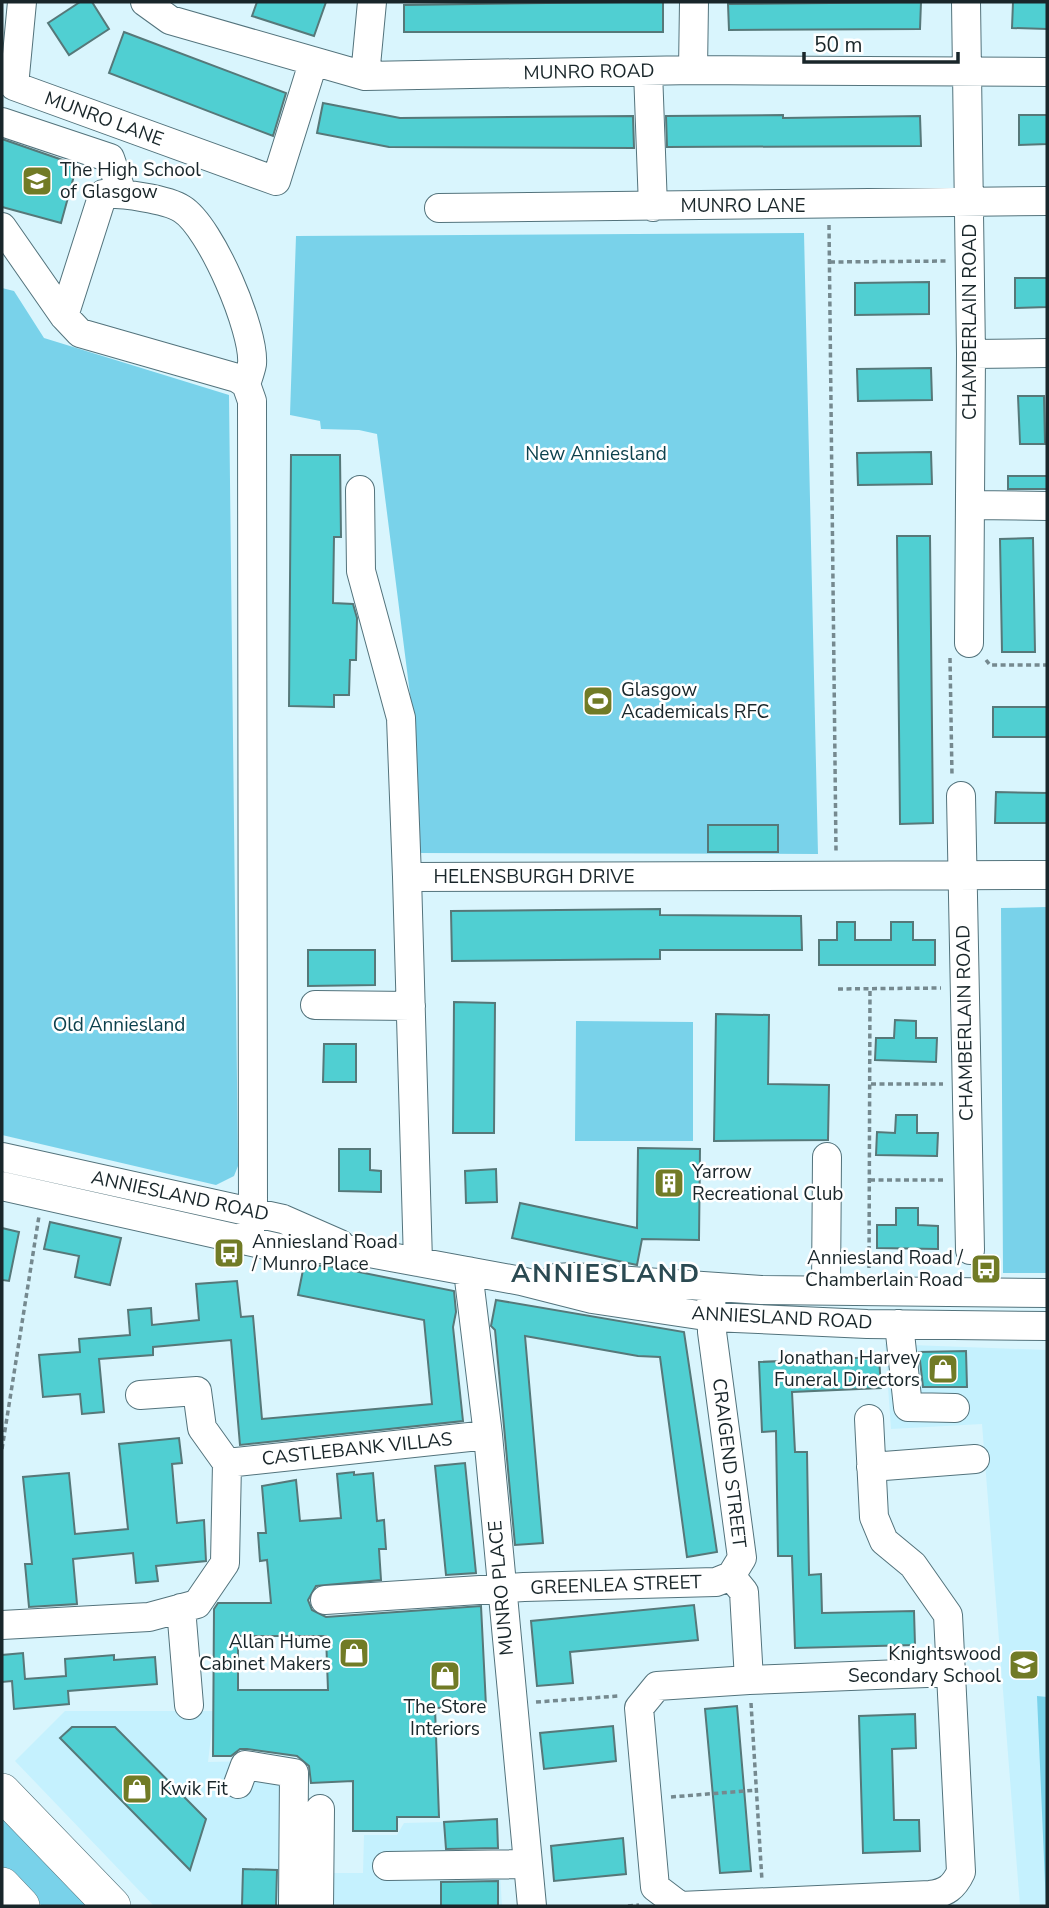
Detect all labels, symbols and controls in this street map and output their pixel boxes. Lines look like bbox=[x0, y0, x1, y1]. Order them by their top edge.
scale bar bbox=[804, 21, 958, 65]
text: 50 m bbox=[814, 31, 863, 59]
street label: MUNRO ROAD bbox=[523, 58, 655, 86]
street label: MUNRO LANE bbox=[41, 85, 167, 153]
place label: The High School of Glasgow bbox=[60, 157, 201, 205]
school or university icon: The High School of Glasgow bbox=[20, 164, 54, 198]
street label: MUNRO LANE bbox=[680, 193, 806, 219]
street label: CHAMBERLAIN ROAD bbox=[957, 224, 983, 420]
park label: New Anniesland bbox=[525, 441, 667, 467]
place label: Glasgow Academicals RFC bbox=[621, 677, 769, 725]
sports icon: Glasgow Academicals RFC bbox=[581, 684, 615, 718]
street label: HELENSBURGH DRIVE bbox=[434, 864, 634, 890]
street label: CHAMBERLAIN ROAD bbox=[950, 925, 980, 1121]
park label: Old Anniesland bbox=[53, 1012, 185, 1038]
place label: Yarrow Recreational Club bbox=[691, 1159, 843, 1207]
street label: ANNIESLAND ROAD bbox=[89, 1164, 271, 1228]
building icon: Yarrow Recreational Club bbox=[652, 1166, 686, 1200]
place label: Anniesland Road / Munro Place bbox=[251, 1229, 398, 1277]
bus stop icon: Anniesland Road / Munro Place bbox=[212, 1236, 246, 1270]
place label: Anniesland Road / Chamberlain Road bbox=[805, 1245, 964, 1293]
bus stop icon: Anniesland Road / Chamberlain Road bbox=[969, 1252, 1003, 1286]
district label: ANNIESLAND bbox=[511, 1256, 701, 1291]
street label: ANNIESLAND ROAD bbox=[691, 1300, 873, 1336]
place label: Jonathan Harvey Funeral Directors bbox=[774, 1345, 920, 1393]
shop icon: Jonathan Harvey Funeral Directors bbox=[926, 1352, 960, 1386]
street label: CRAIGEND STREET bbox=[706, 1377, 752, 1550]
street label: CASTLEBANK VILLAS bbox=[260, 1426, 454, 1472]
street label: MUNRO PLACE bbox=[482, 1519, 520, 1657]
street label: GREENLEA STREET bbox=[530, 1569, 703, 1601]
place label: Allan Hume Cabinet Makers bbox=[199, 1629, 331, 1677]
shop icon: Allan Hume Cabinet Makers bbox=[337, 1636, 371, 1670]
place label: Knightswood Secondary School bbox=[848, 1641, 1001, 1689]
school or university icon: Knightswood Secondary School bbox=[1007, 1648, 1041, 1682]
shop icon: The Store Interiors bbox=[428, 1659, 462, 1693]
place label: The Store Interiors bbox=[404, 1694, 486, 1742]
shop icon: Kwik Fit bbox=[120, 1772, 154, 1806]
place label: Kwik Fit bbox=[160, 1776, 228, 1802]

